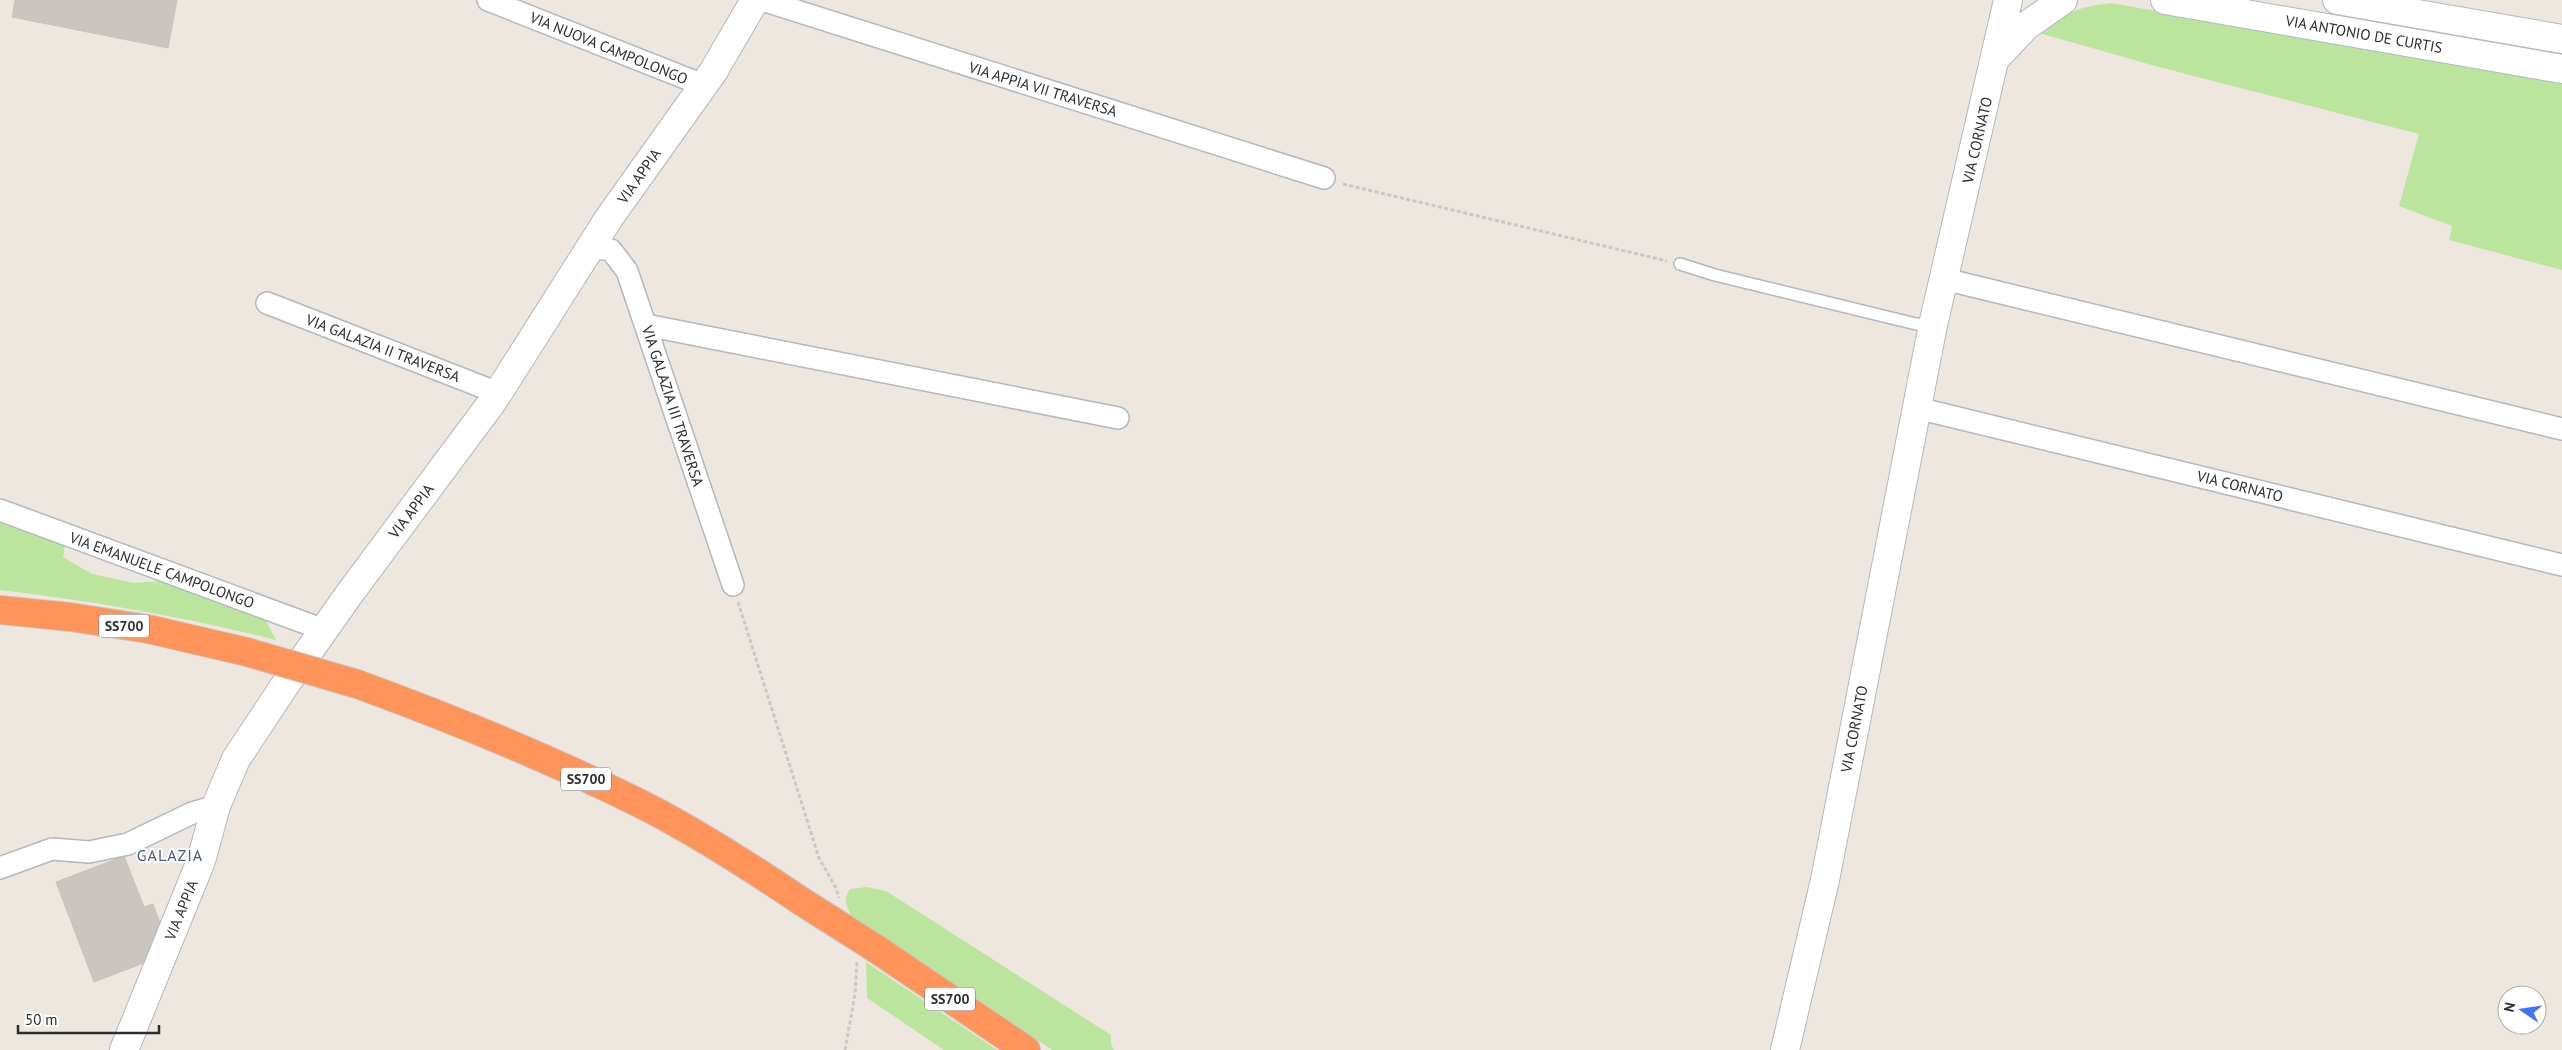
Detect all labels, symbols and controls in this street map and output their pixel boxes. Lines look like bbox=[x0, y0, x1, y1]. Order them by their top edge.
street label: VIA NUOVA CAMPOLONGO bbox=[526, 7, 691, 88]
street label: VIA ANTONIO DE CURTIS bbox=[2283, 11, 2444, 57]
street label: VIA APPIA VII TRAVERSA bbox=[966, 57, 1120, 121]
street label: VIA CORNATO bbox=[1958, 95, 1996, 186]
street label: VIA APPIA bbox=[613, 144, 665, 208]
street label: VIA GALAZIA II TRAVERSA bbox=[302, 309, 463, 386]
street label: VIA GALAZIA III TRAVERSA bbox=[638, 322, 708, 489]
street label: VIA CORNATO bbox=[2194, 466, 2285, 506]
street label: VIA APPIA bbox=[384, 480, 438, 543]
street label: VIA EMANUELE CAMPOLONGO bbox=[66, 527, 257, 612]
road number: SS700 bbox=[99, 614, 149, 638]
street label: VIA CORNATO bbox=[1836, 684, 1872, 775]
road number: SS700 bbox=[561, 768, 611, 791]
district label: GALAZIA bbox=[137, 845, 203, 865]
street label: VIA APPIA bbox=[160, 877, 202, 944]
north arrow bbox=[2497, 985, 2547, 1035]
road number: SS700 bbox=[925, 988, 975, 1011]
text: N bbox=[2500, 1001, 2519, 1014]
scale bar bbox=[18, 1002, 159, 1034]
text: 50 m bbox=[25, 1010, 58, 1029]

